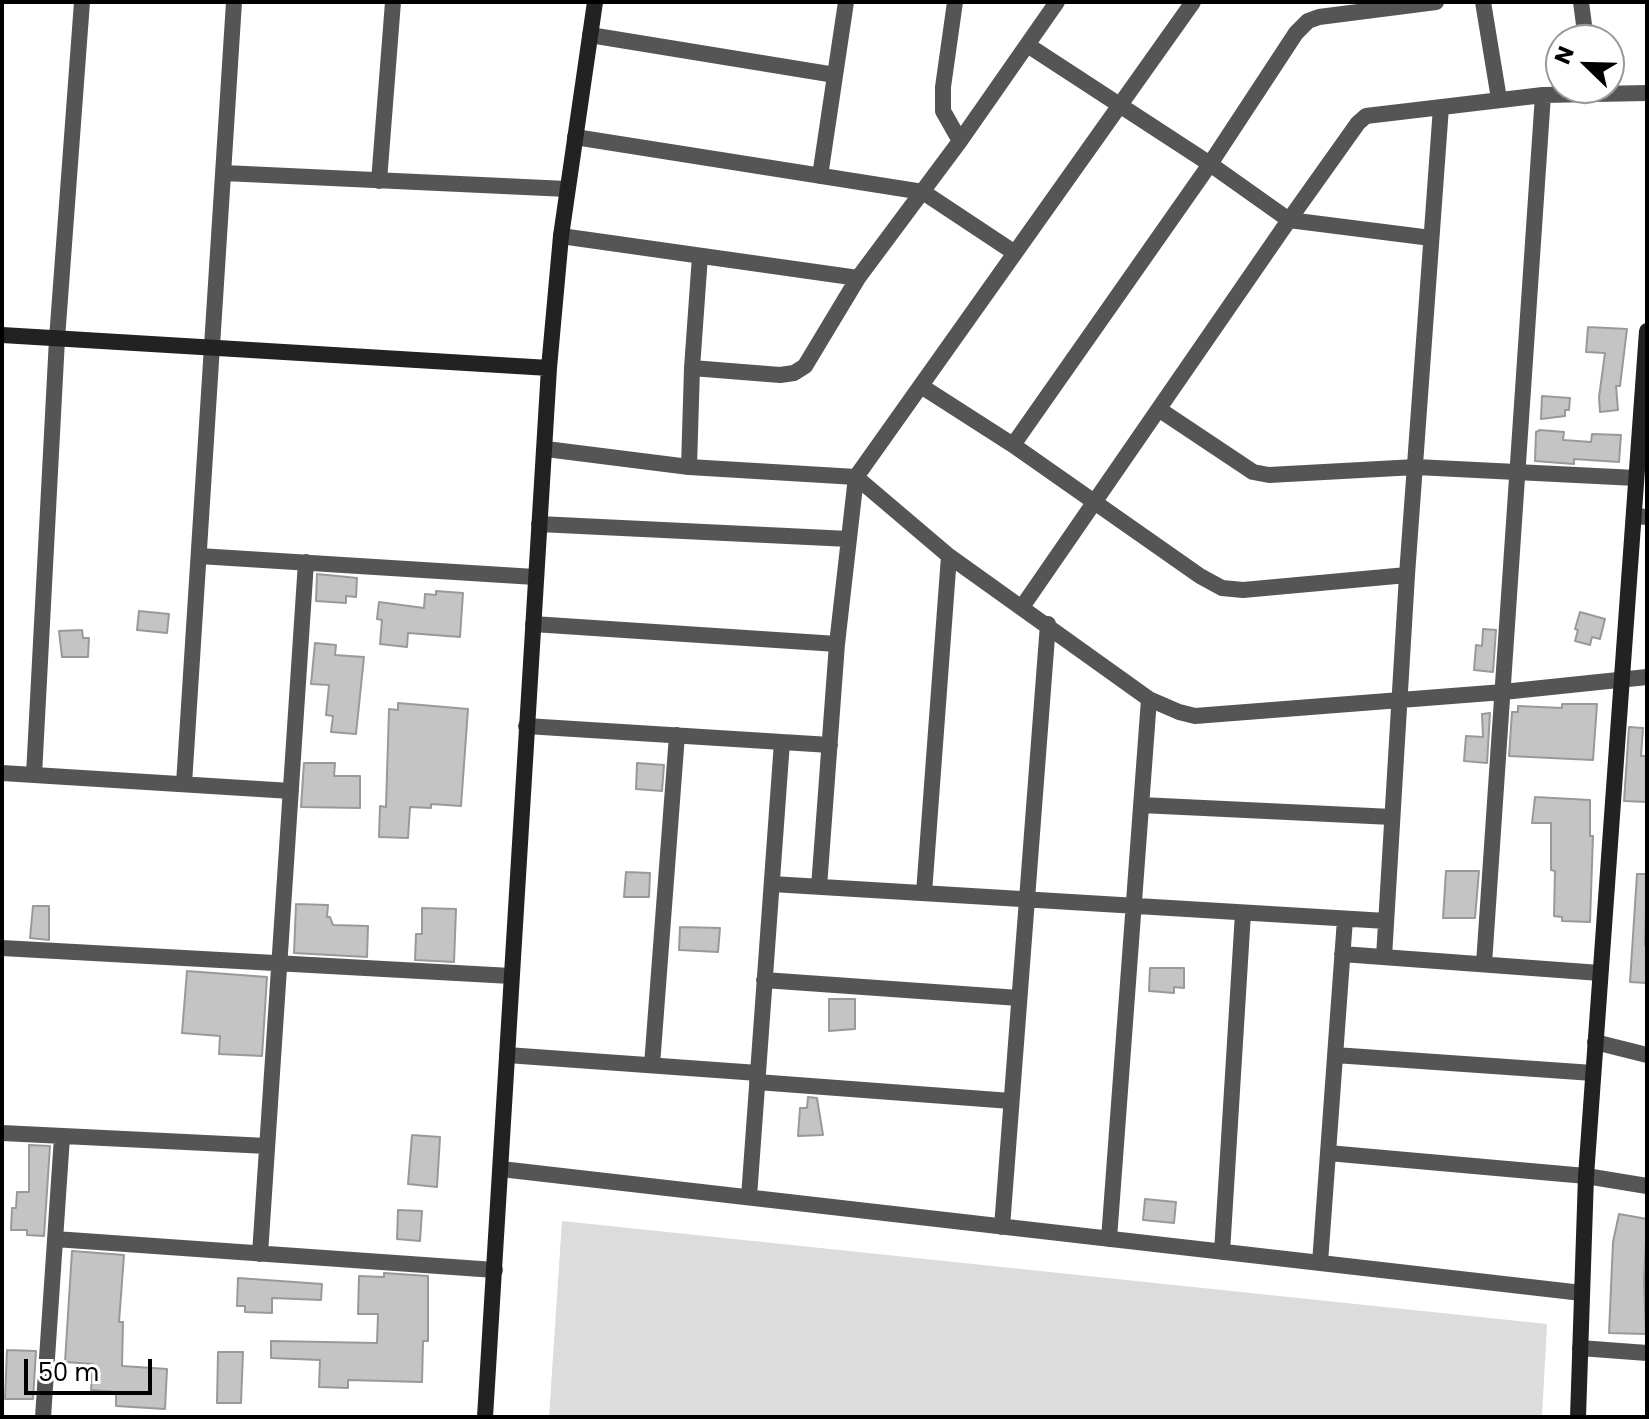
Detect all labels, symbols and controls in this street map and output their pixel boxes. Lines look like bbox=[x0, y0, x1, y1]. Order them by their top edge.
north arrow bbox=[1545, 24, 1625, 104]
text: N bbox=[1547, 42, 1582, 69]
scale bar bbox=[28, 1343, 156, 1393]
text: 50 m bbox=[38, 1356, 99, 1389]

